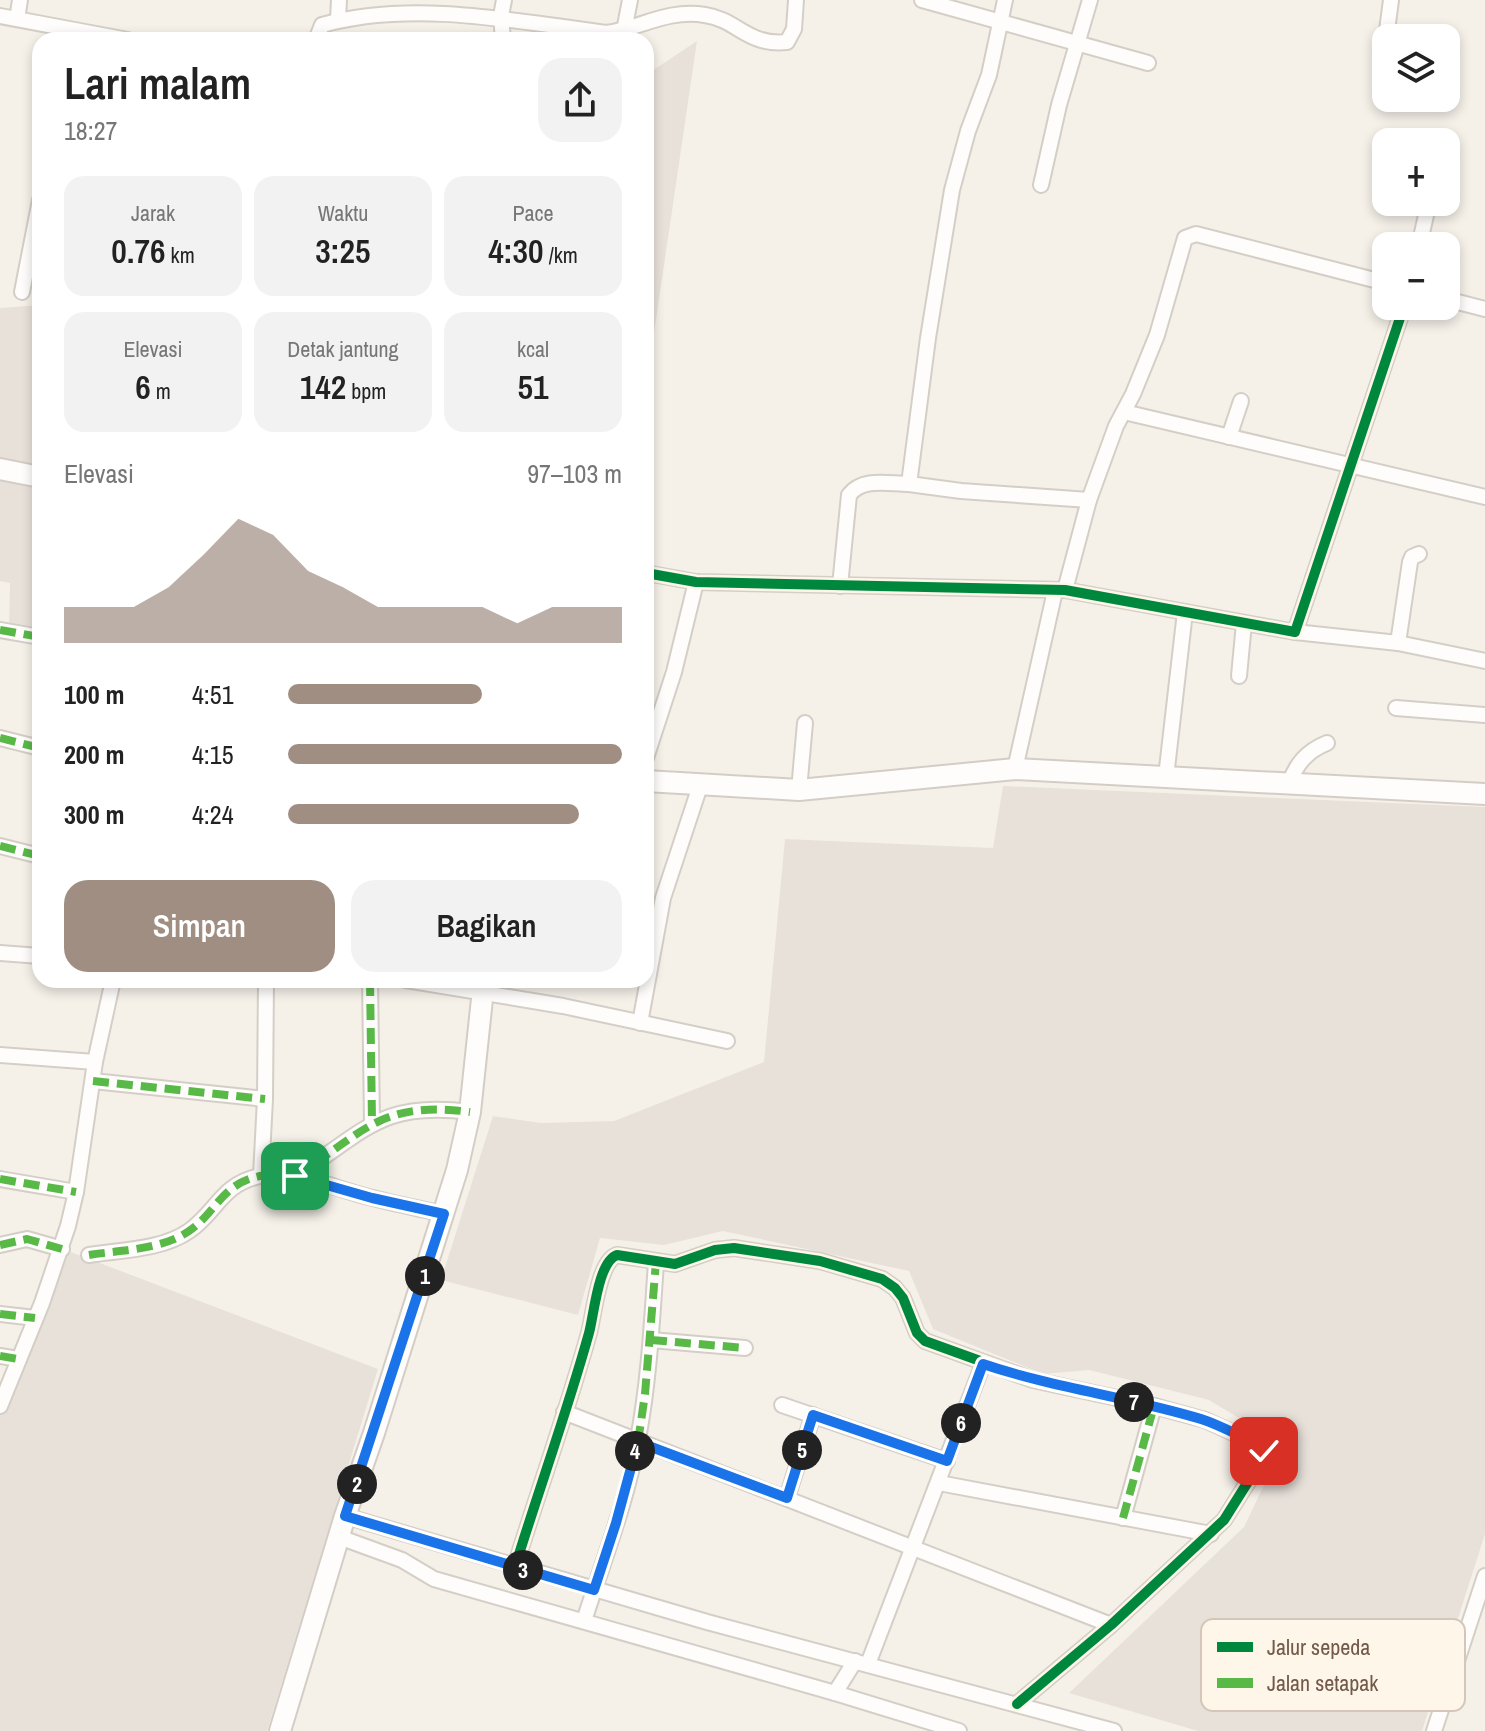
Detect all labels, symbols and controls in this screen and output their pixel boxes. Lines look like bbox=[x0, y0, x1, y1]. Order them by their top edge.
map controls bbox=[1372, 24, 1460, 320]
button: layers bbox=[1372, 24, 1460, 112]
text: Lari malam bbox=[64, 53, 251, 113]
button: share bbox=[538, 58, 622, 142]
text: 18:27 bbox=[64, 113, 117, 148]
button: + bbox=[1372, 128, 1460, 216]
text: Jarak bbox=[131, 198, 175, 228]
text: Waktu bbox=[318, 198, 368, 228]
text: Pace bbox=[512, 198, 554, 228]
text: 0.76 bbox=[111, 228, 166, 274]
text: 3:25 bbox=[315, 228, 371, 274]
text: 4:30 bbox=[488, 228, 544, 274]
button: − bbox=[1372, 232, 1460, 320]
text: km bbox=[166, 240, 195, 270]
text: /km bbox=[544, 240, 578, 270]
text: Elevasi bbox=[123, 334, 183, 364]
text: Detak jantung bbox=[287, 334, 399, 364]
text: kcal bbox=[517, 334, 549, 364]
text: 6 bbox=[135, 364, 151, 410]
text: 142 bbox=[300, 364, 346, 410]
text: 51 bbox=[517, 364, 549, 410]
text: m bbox=[151, 376, 171, 406]
text: bpm bbox=[346, 376, 386, 406]
text: Elevasi bbox=[64, 456, 134, 491]
text: 97–103 m bbox=[527, 456, 622, 491]
text: 100 m bbox=[64, 677, 124, 712]
text: 4:51 bbox=[192, 677, 234, 712]
text: 200 m bbox=[64, 737, 124, 772]
text: 4:15 bbox=[192, 737, 234, 772]
text: 300 m bbox=[64, 797, 124, 832]
text: 4:24 bbox=[192, 797, 234, 832]
button: Simpan bbox=[64, 880, 335, 972]
button: Bagikan bbox=[351, 880, 622, 972]
pin bbox=[261, 1142, 329, 1210]
icon: arrive bbox=[273, 1154, 317, 1198]
pin: 1 bbox=[405, 1256, 445, 1296]
text: 1 bbox=[420, 1261, 430, 1291]
pin: 7 bbox=[1114, 1382, 1154, 1422]
text: 7 bbox=[1129, 1387, 1139, 1417]
pin: 6 bbox=[941, 1403, 981, 1443]
text: 6 bbox=[956, 1408, 966, 1438]
pin bbox=[1230, 1417, 1298, 1485]
icon: check bbox=[1242, 1429, 1286, 1473]
pin: 5 bbox=[782, 1430, 822, 1470]
pin: 4 bbox=[615, 1431, 655, 1471]
text: 5 bbox=[797, 1435, 807, 1465]
text: 4 bbox=[630, 1436, 640, 1466]
pin: 2 bbox=[337, 1464, 377, 1504]
text: 2 bbox=[352, 1469, 362, 1499]
pin: 3 bbox=[503, 1550, 543, 1590]
text: 3 bbox=[518, 1555, 528, 1585]
legend bbox=[1201, 1619, 1465, 1711]
text: Jalur sepeda bbox=[1267, 1632, 1370, 1662]
text: Jalan setapak bbox=[1267, 1668, 1379, 1698]

